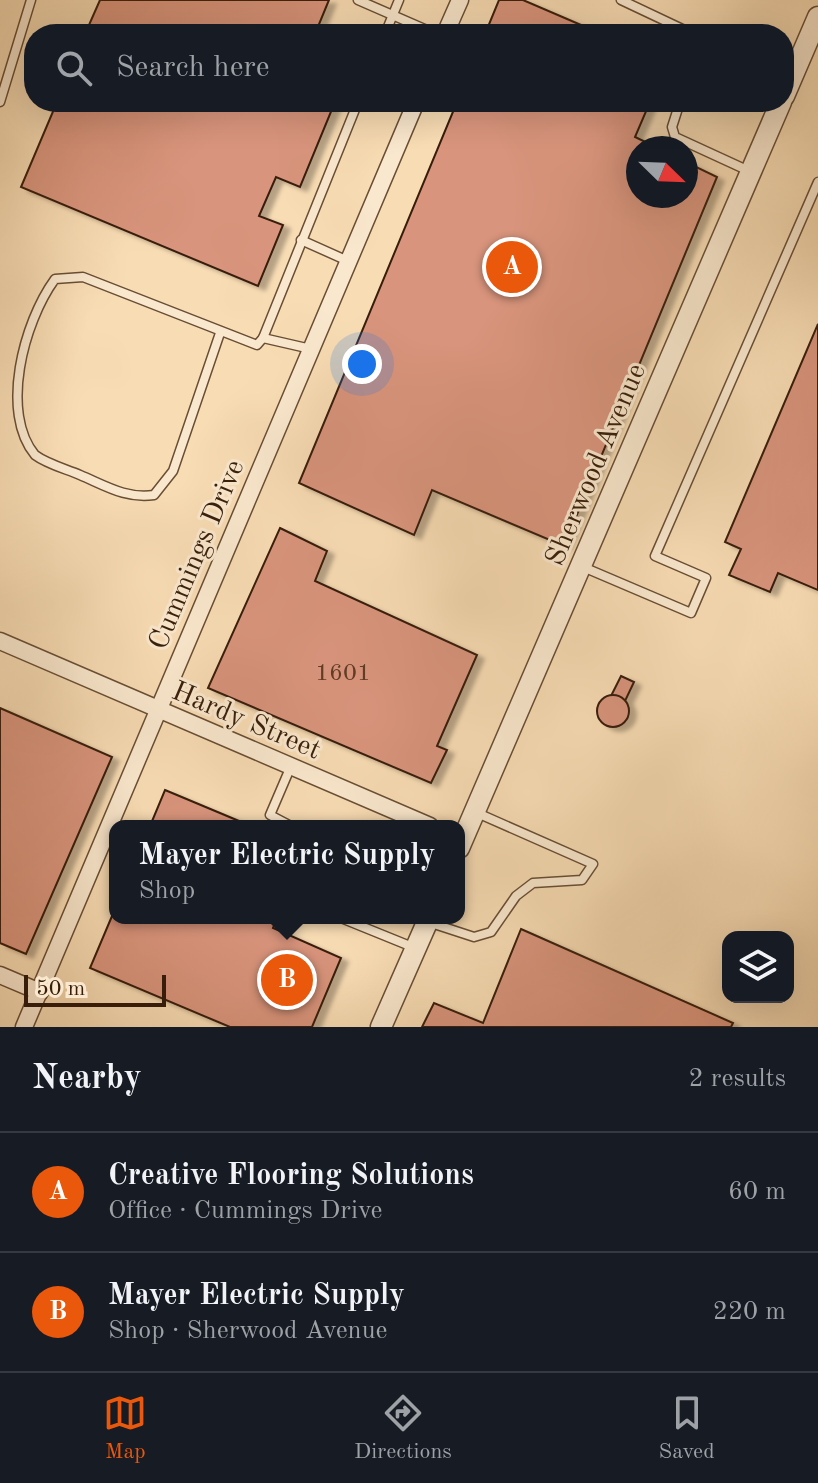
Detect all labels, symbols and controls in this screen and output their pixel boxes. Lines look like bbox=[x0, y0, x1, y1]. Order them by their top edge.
search box bbox=[24, 24, 794, 112]
icon: search bbox=[52, 46, 96, 90]
text: Search here bbox=[116, 53, 270, 83]
north arrow bbox=[626, 136, 698, 208]
pin: A bbox=[486, 237, 538, 297]
your location bbox=[342, 344, 382, 384]
street label: Sherwood Avenue bbox=[542, 360, 652, 570]
street label: Cummings Drive bbox=[145, 456, 250, 654]
house number: 1601 bbox=[315, 662, 371, 686]
street label: Hardy Street bbox=[167, 678, 324, 766]
popup bbox=[109, 820, 465, 924]
text: Mayer Electric Supply bbox=[138, 841, 436, 871]
text: Shop bbox=[138, 878, 195, 904]
map controls bbox=[722, 931, 794, 1003]
button: layers bbox=[722, 931, 794, 1003]
pin: B bbox=[261, 950, 313, 1010]
scale bar bbox=[24, 971, 166, 1007]
text: 50 m bbox=[36, 978, 85, 1000]
text: Nearby bbox=[32, 1062, 142, 1096]
text: 2 results bbox=[688, 1066, 786, 1092]
text: Creative Flooring Solutions bbox=[108, 1161, 474, 1191]
text: A bbox=[48, 1179, 68, 1205]
text: 60 m bbox=[728, 1179, 786, 1205]
text: Office · Cummings Drive bbox=[108, 1198, 382, 1224]
text: Mayer Electric Supply bbox=[108, 1281, 405, 1311]
text: B bbox=[49, 1299, 67, 1325]
text: 220 m bbox=[713, 1299, 786, 1325]
text: Shop · Sherwood Avenue bbox=[108, 1318, 388, 1344]
tab: Map bbox=[103, 1391, 147, 1466]
tab: Directions bbox=[354, 1391, 452, 1466]
tab: Saved bbox=[659, 1391, 715, 1466]

